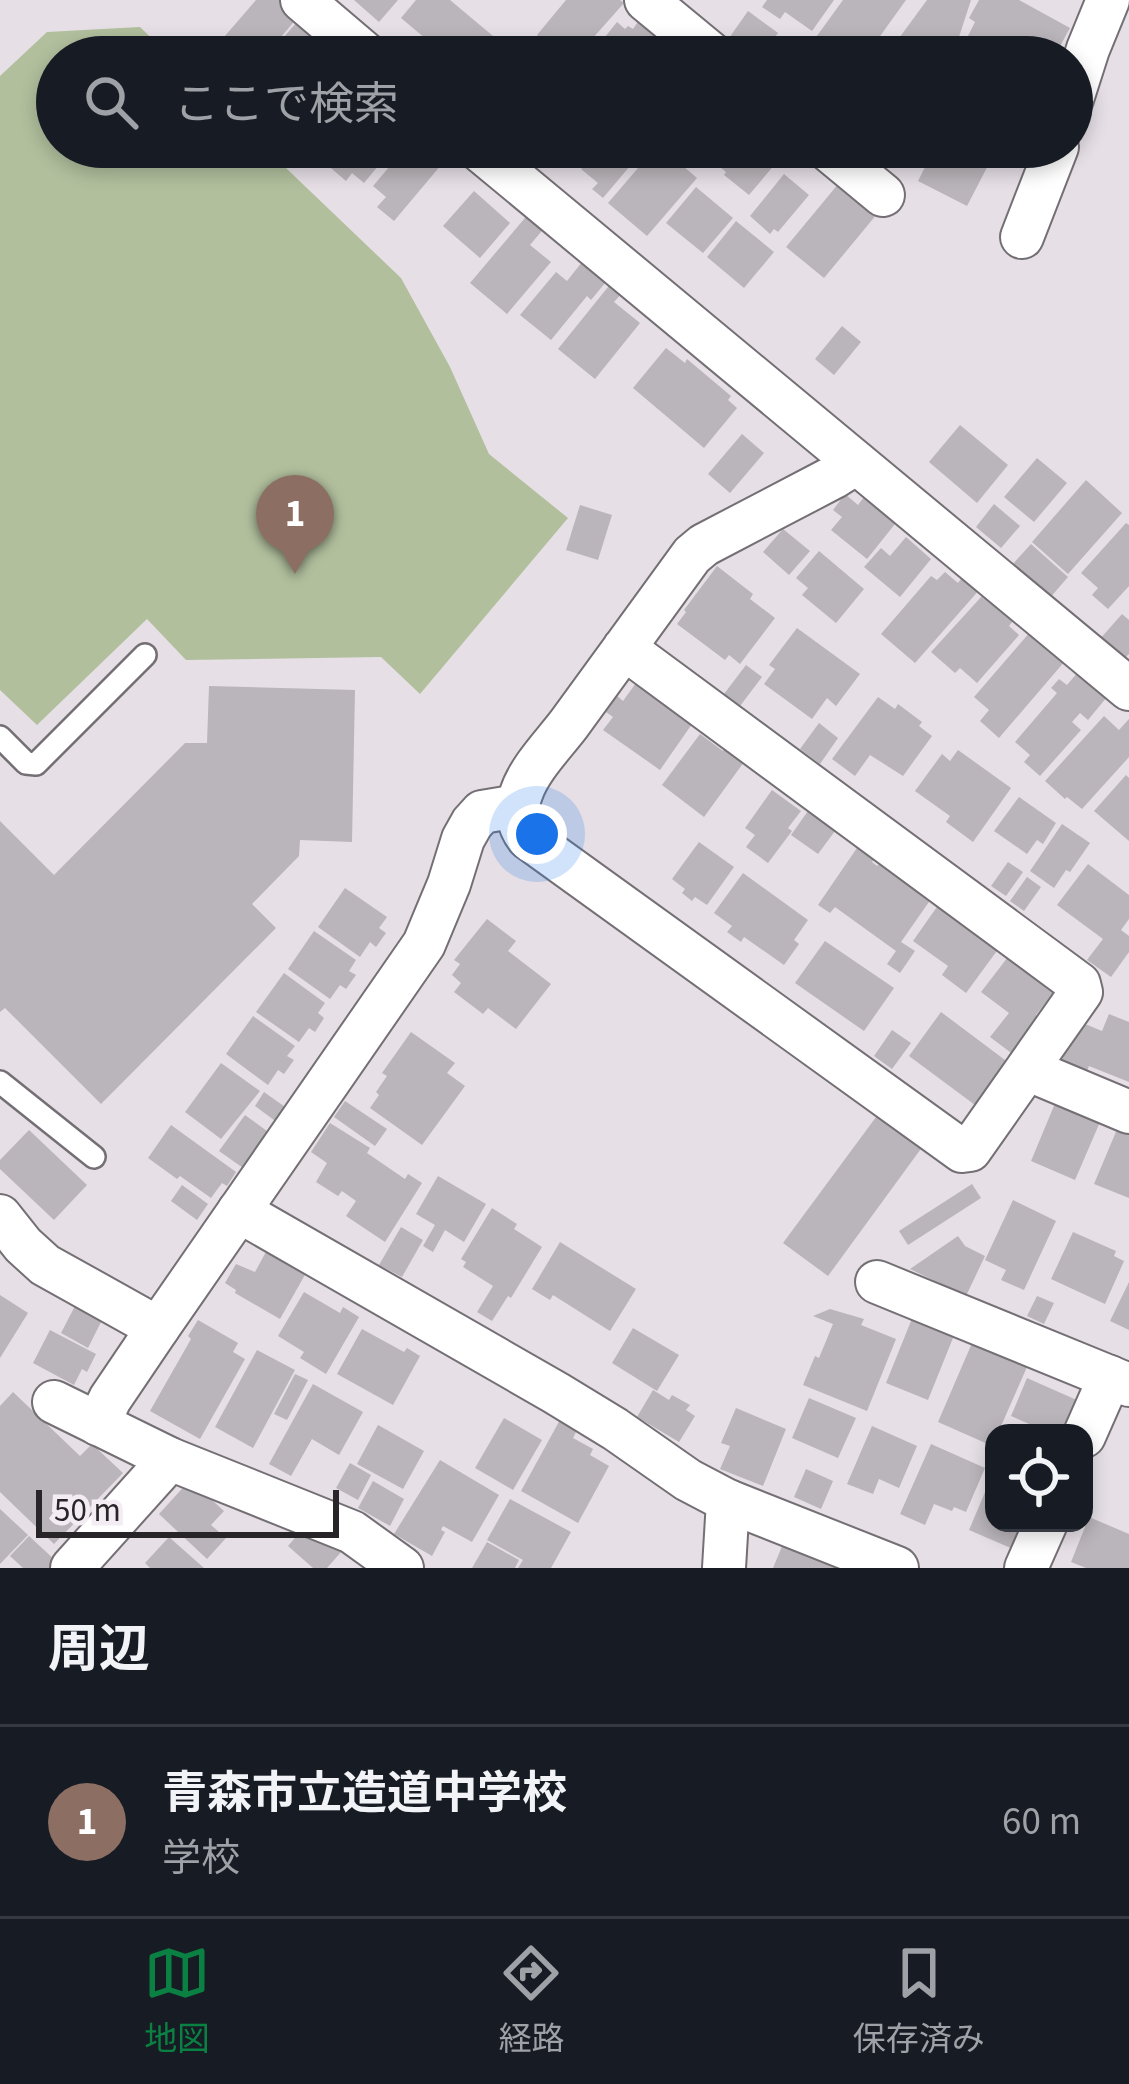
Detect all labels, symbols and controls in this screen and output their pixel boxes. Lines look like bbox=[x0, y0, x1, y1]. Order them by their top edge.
search box bbox=[36, 36, 1093, 168]
icon: search bbox=[78, 69, 144, 135]
text: ここで検索 bbox=[174, 73, 399, 137]
pin: 1 bbox=[256, 475, 334, 574]
your location bbox=[507, 804, 567, 864]
map controls bbox=[985, 1424, 1093, 1532]
button: locate bbox=[985, 1424, 1093, 1532]
scale bar bbox=[36, 1484, 339, 1537]
text: 50 m bbox=[54, 1487, 121, 1534]
text: 周辺 bbox=[48, 1614, 150, 1686]
text: 青森市立造道中学校 bbox=[162, 1762, 567, 1826]
text: 1 bbox=[77, 1794, 97, 1850]
text: 60 m bbox=[1002, 1794, 1081, 1850]
text: 学校 bbox=[162, 1831, 240, 1887]
tab: 地図 bbox=[144, 1940, 210, 2063]
tab: 経路 bbox=[498, 1940, 564, 2063]
tab: 保存済み bbox=[853, 1940, 985, 2063]

